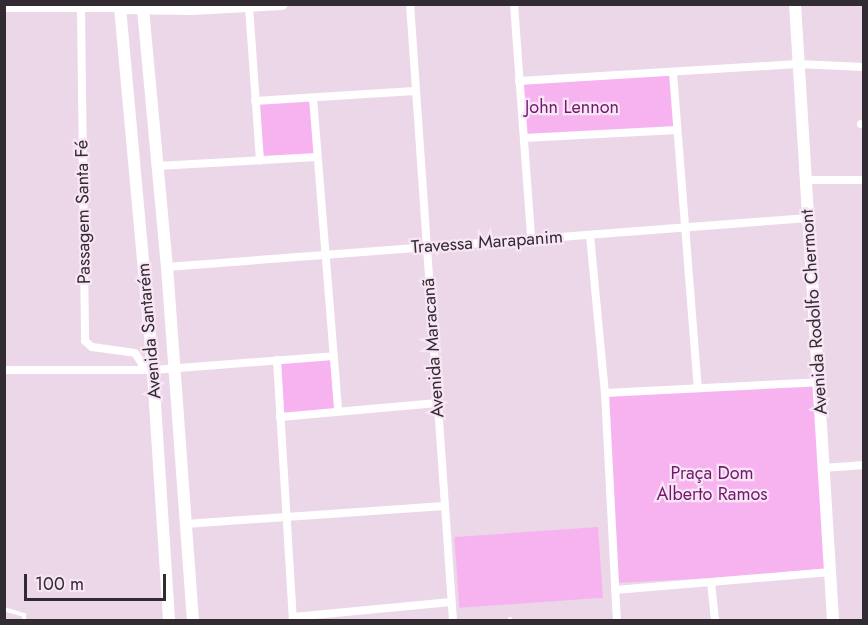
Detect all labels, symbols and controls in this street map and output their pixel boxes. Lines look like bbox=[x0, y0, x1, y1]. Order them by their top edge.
park label: John Lennon bbox=[525, 96, 619, 118]
street label: Passagem Santa Fé bbox=[71, 140, 95, 284]
street label: Avenida Rodolfo Chermont bbox=[796, 209, 832, 415]
street label: Travessa Marapanim bbox=[410, 226, 564, 258]
street label: Avenida Santarém bbox=[132, 262, 166, 400]
street label: Avenida Maracanã bbox=[417, 277, 449, 419]
park label: Praça Dom Alberto Ramos bbox=[656, 463, 768, 506]
scale bar bbox=[27, 562, 170, 600]
text: 100 m bbox=[35, 571, 84, 597]

